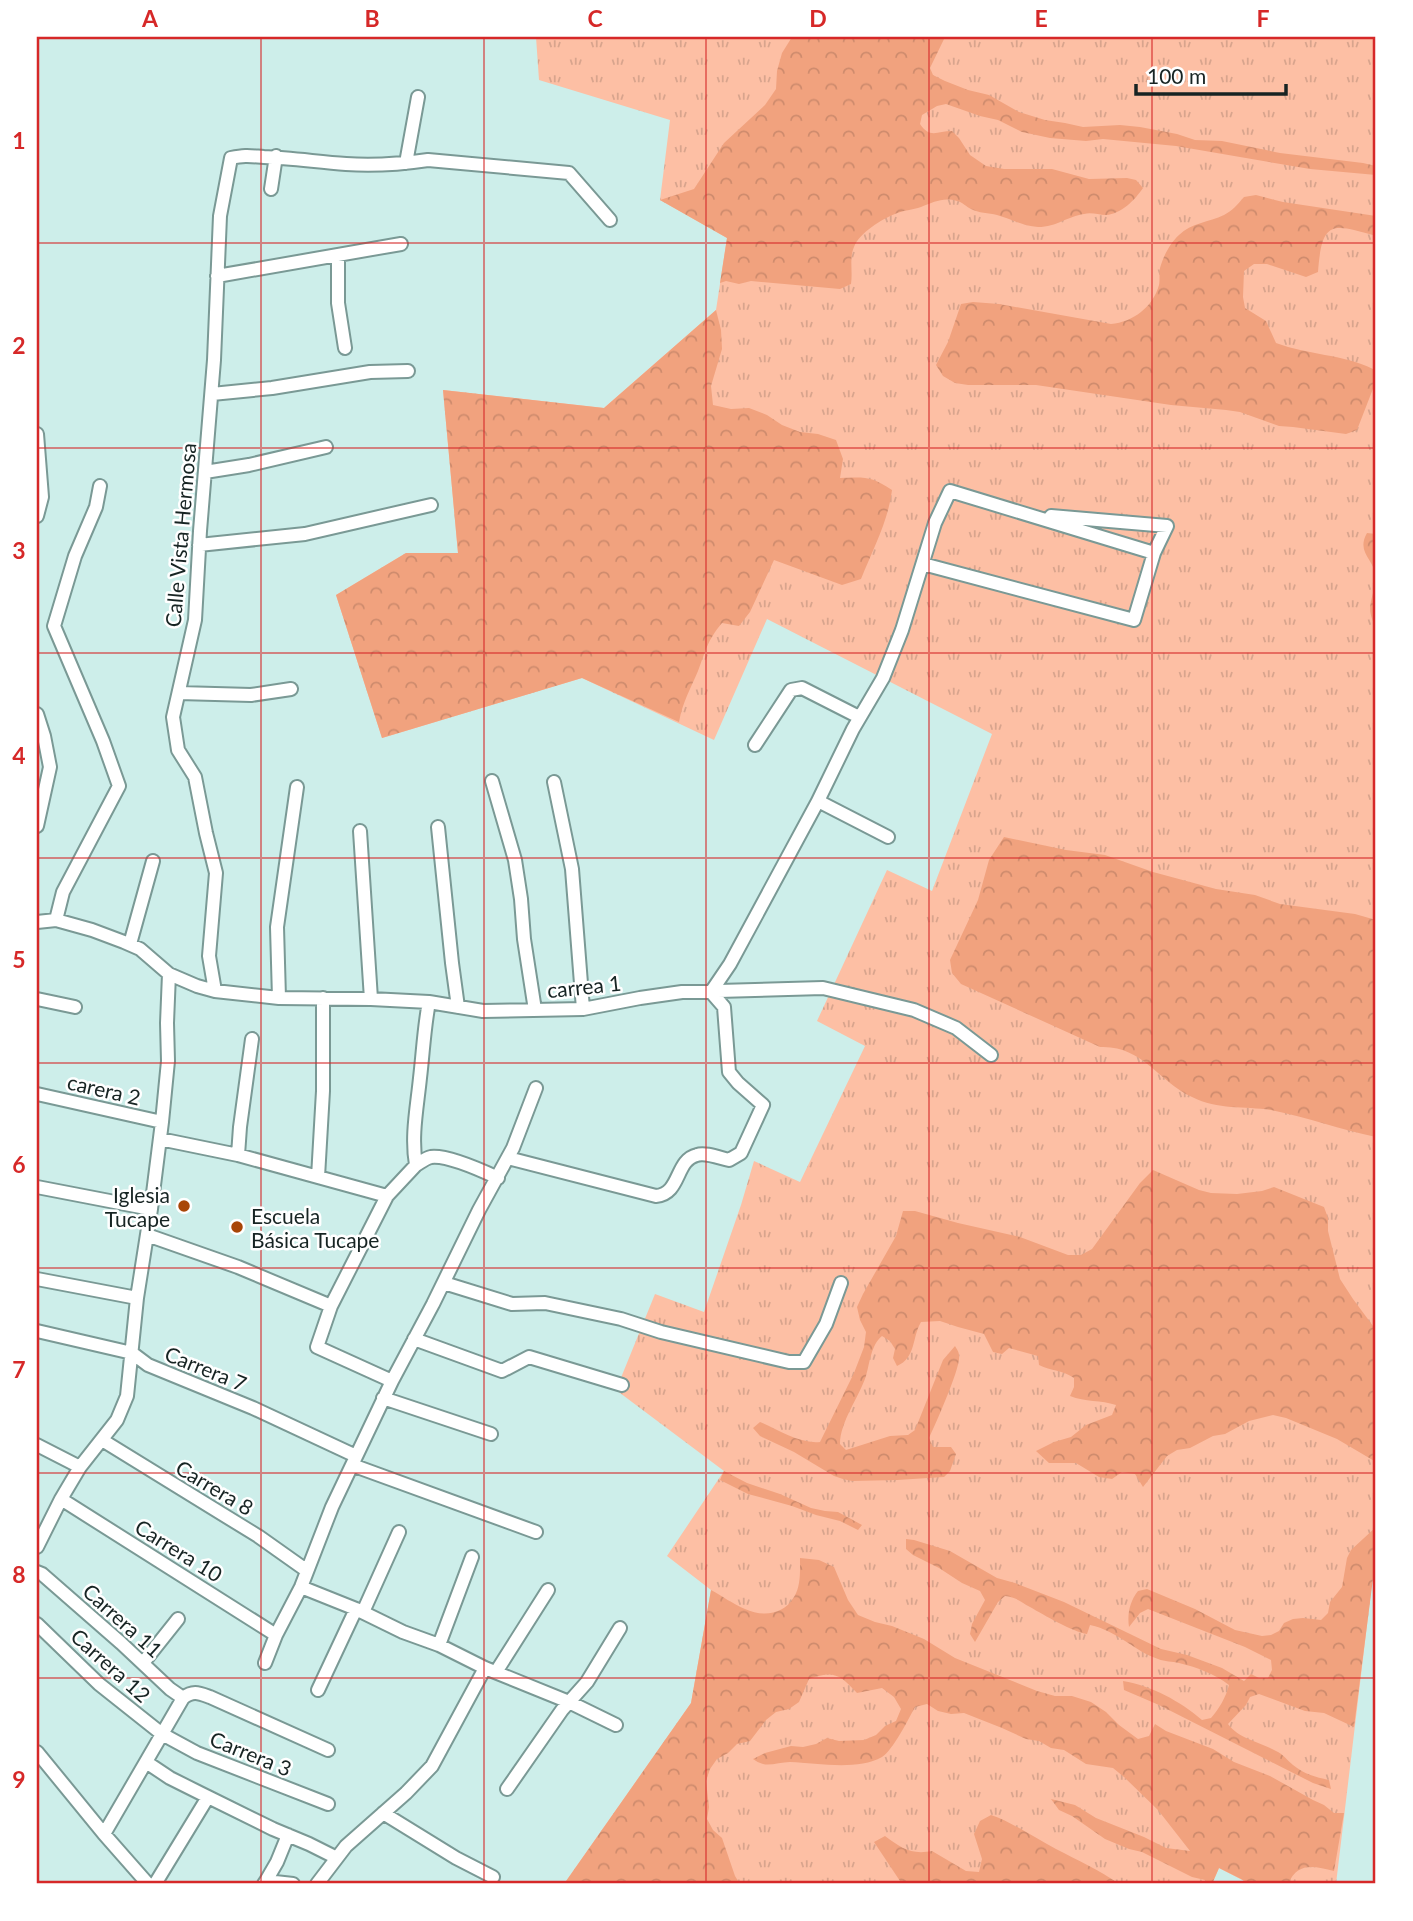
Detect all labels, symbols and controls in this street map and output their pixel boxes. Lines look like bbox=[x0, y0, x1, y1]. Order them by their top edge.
text: A bbox=[141, 4, 159, 32]
text: B bbox=[364, 4, 380, 32]
text: C bbox=[587, 4, 603, 32]
text: D bbox=[809, 4, 827, 32]
text: E bbox=[1034, 4, 1048, 32]
text: F bbox=[1256, 4, 1270, 32]
scale bar bbox=[1136, 52, 1287, 96]
text: 100 m bbox=[1147, 63, 1206, 88]
text: 1 bbox=[12, 126, 26, 154]
text: 2 bbox=[12, 331, 26, 359]
street label: Calle Vista Hermosa bbox=[159, 442, 201, 628]
text: 3 bbox=[12, 536, 26, 564]
text: 4 bbox=[12, 741, 26, 769]
text: 5 bbox=[12, 945, 26, 973]
street label: carrea 1 bbox=[546, 970, 622, 1002]
street label: carera 2 bbox=[65, 1068, 143, 1110]
text: 6 bbox=[12, 1150, 26, 1178]
place label: Iglesia Tucape bbox=[105, 1182, 170, 1231]
marker: Iglesia Tucape bbox=[176, 1198, 192, 1214]
place label: Escuela Básica Tucape bbox=[251, 1203, 379, 1252]
marker: Escuela Básica Tucape bbox=[229, 1219, 245, 1235]
street label: Carrera 7 bbox=[161, 1340, 251, 1396]
text: 7 bbox=[12, 1355, 26, 1383]
street label: Carrera 8 bbox=[172, 1454, 258, 1520]
street label: Carrera 10 bbox=[131, 1513, 227, 1587]
text: 8 bbox=[12, 1560, 26, 1588]
street label: Carrera 11 bbox=[78, 1578, 168, 1662]
street label: Carrera 12 bbox=[66, 1623, 156, 1707]
street label: Carrera 3 bbox=[206, 1725, 296, 1781]
text: 9 bbox=[12, 1765, 26, 1793]

